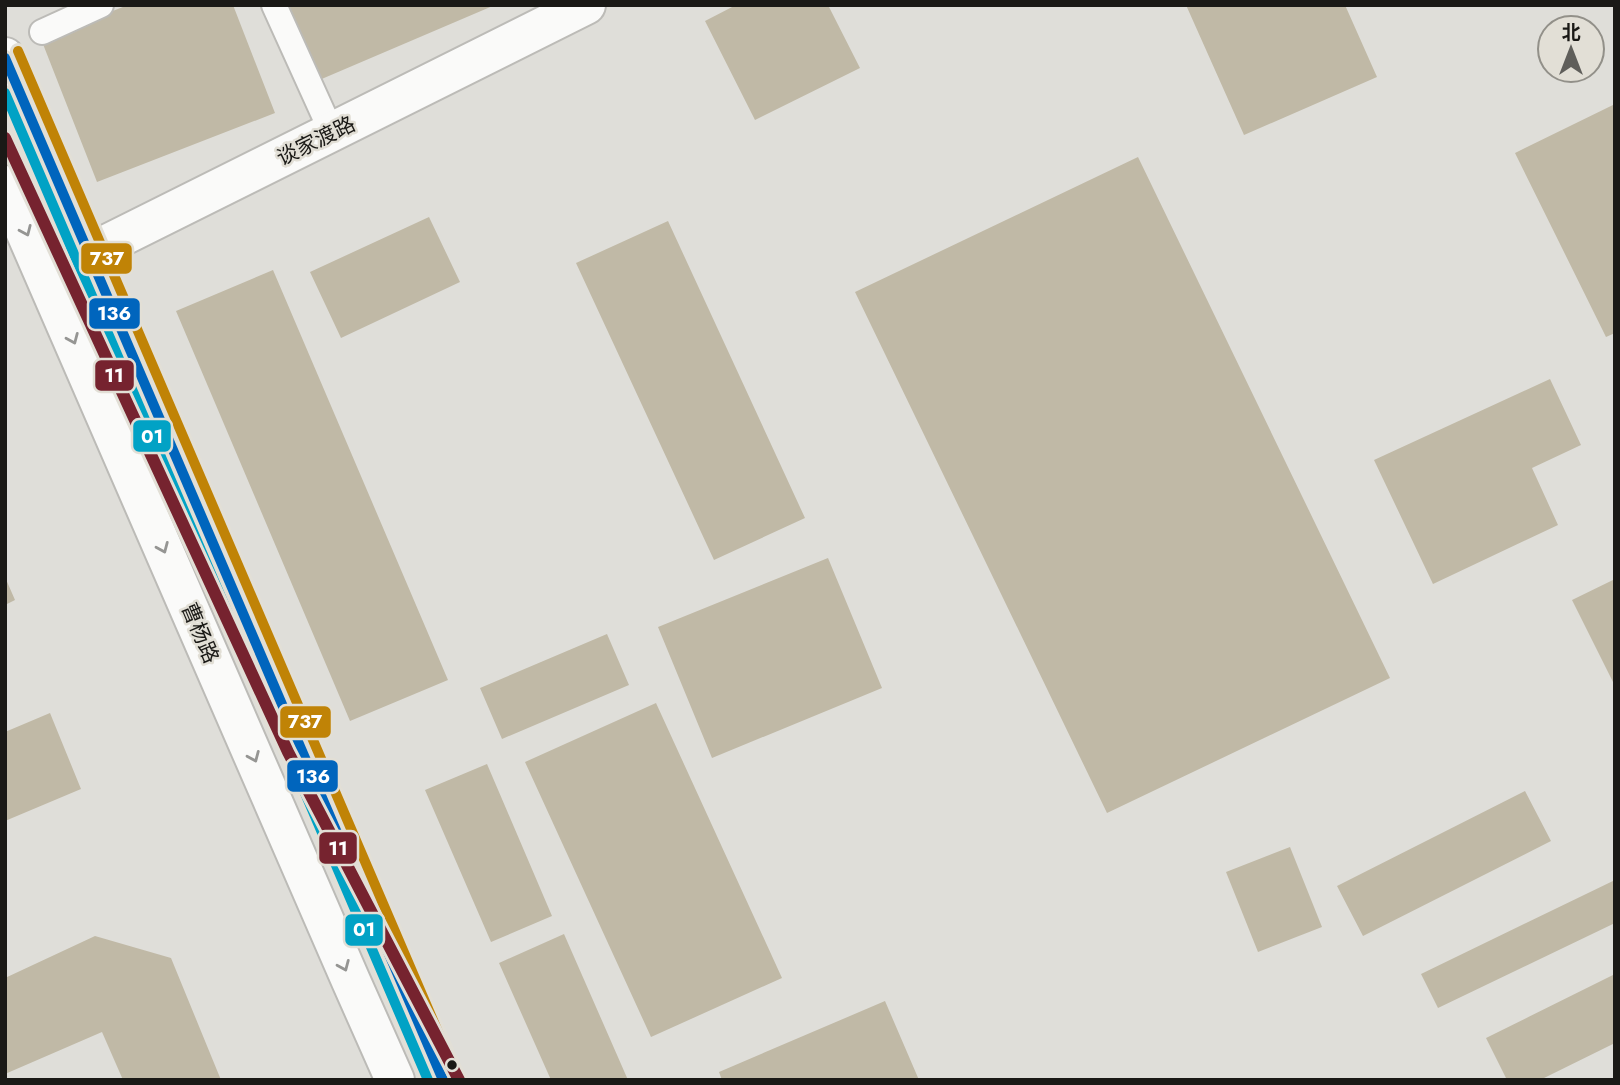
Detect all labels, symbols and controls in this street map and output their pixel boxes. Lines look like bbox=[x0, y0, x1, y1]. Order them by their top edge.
north arrow bbox=[1536, 14, 1606, 84]
text: 北 bbox=[1561, 19, 1581, 46]
street label: 谈家渡路 bbox=[272, 109, 360, 173]
one-way arrow bbox=[17, 224, 31, 236]
line badge: 737 bbox=[80, 242, 133, 275]
text: 737 bbox=[90, 245, 125, 272]
line badge: 136 bbox=[88, 297, 141, 330]
text: 136 bbox=[97, 300, 131, 327]
one-way arrow bbox=[65, 332, 79, 345]
line badge: 11 bbox=[94, 359, 135, 392]
text: 11 bbox=[104, 362, 124, 389]
line badge: 01 bbox=[132, 419, 172, 453]
text: 01 bbox=[141, 423, 163, 450]
one-way arrow bbox=[155, 541, 169, 553]
street label: 曹杨路 bbox=[174, 598, 226, 668]
line badge: 737 bbox=[279, 705, 332, 739]
text: 737 bbox=[288, 708, 323, 735]
one-way arrow bbox=[246, 750, 260, 762]
line badge: 136 bbox=[286, 759, 339, 793]
text: 136 bbox=[296, 763, 330, 790]
line badge: 11 bbox=[318, 831, 358, 865]
text: 11 bbox=[328, 835, 348, 862]
line badge: 01 bbox=[344, 913, 384, 947]
text: 01 bbox=[353, 916, 375, 943]
one-way arrow bbox=[336, 958, 350, 971]
unlabelled marker bbox=[445, 1058, 459, 1072]

